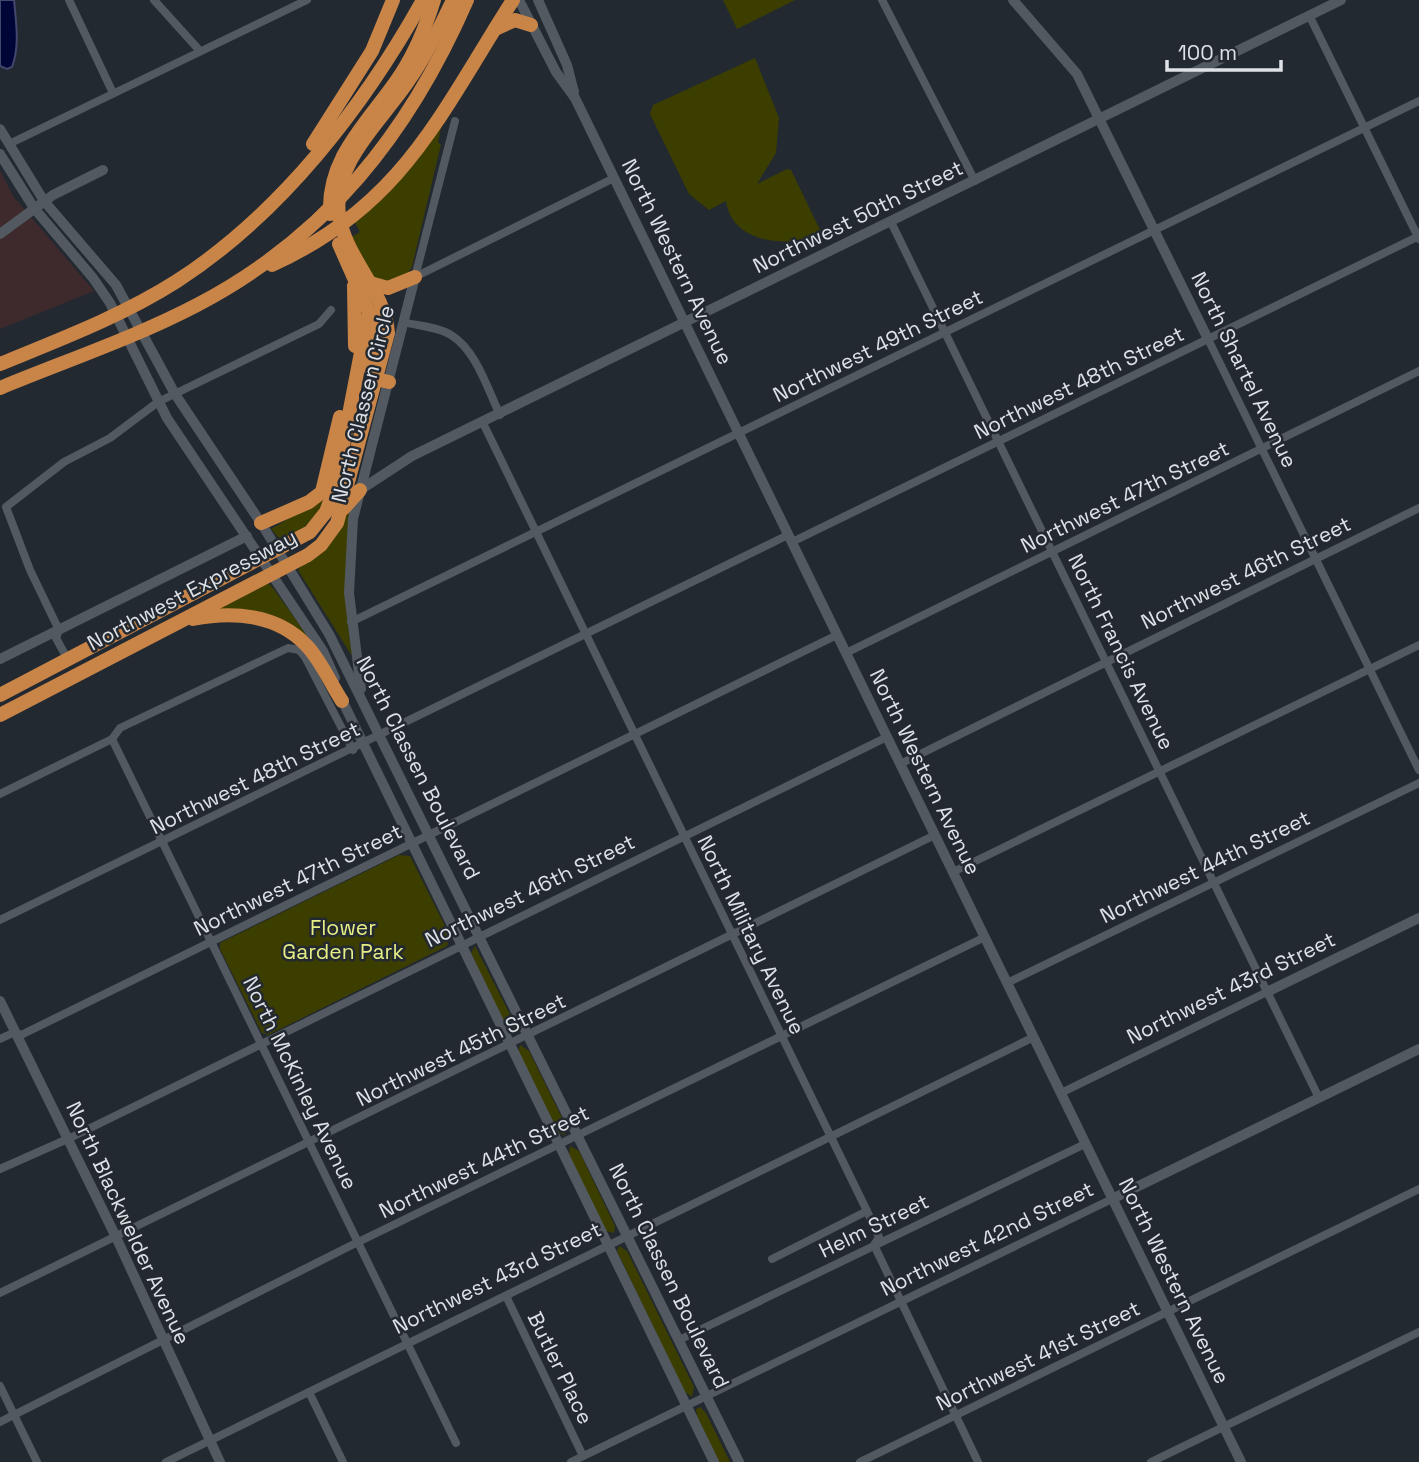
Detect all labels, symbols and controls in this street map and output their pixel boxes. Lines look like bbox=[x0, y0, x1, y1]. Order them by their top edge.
scale bar bbox=[1167, 28, 1281, 72]
text: 100 m bbox=[1178, 39, 1237, 66]
street label: North Western Avenue bbox=[616, 154, 739, 369]
street label: Northwest 50th Street bbox=[748, 154, 967, 279]
street label: North Shartel Avenue bbox=[1185, 267, 1304, 472]
street label: Northwest 49th Street bbox=[768, 283, 987, 408]
street label: North Classen Circle bbox=[325, 302, 400, 505]
street label: Northwest 48th Street bbox=[969, 320, 1188, 445]
street label: Northwest 47th Street bbox=[1016, 434, 1233, 559]
street label: Northwest 46th Street bbox=[1136, 510, 1355, 635]
street label: Northwest Expressway bbox=[82, 523, 301, 656]
street label: North Francis Avenue bbox=[1062, 549, 1181, 754]
street label: North Classen Boulevard bbox=[350, 652, 487, 884]
street label: North Western Avenue bbox=[864, 664, 987, 879]
street label: Northwest 48th Street bbox=[145, 715, 364, 840]
street label: Northwest 44th Street bbox=[1095, 804, 1314, 929]
street label: Northwest 47th Street bbox=[189, 817, 406, 942]
street label: Northwest 46th Street bbox=[420, 828, 639, 953]
street label: North Military Avenue bbox=[692, 831, 811, 1039]
park label: Flower Garden Park bbox=[282, 914, 404, 965]
street label: Northwest 43rd Street bbox=[1122, 925, 1339, 1050]
street label: North McKinley Avenue bbox=[237, 972, 364, 1194]
street label: Northwest 45th Street bbox=[351, 987, 570, 1112]
street label: North Blackwelder Avenue bbox=[60, 1097, 197, 1348]
street label: Northwest 44th Street bbox=[374, 1099, 593, 1224]
street label: North Classen Boulevard bbox=[603, 1159, 736, 1393]
street label: North Western Avenue bbox=[1113, 1173, 1236, 1388]
street label: Northwest 42nd Street bbox=[876, 1175, 1098, 1302]
street label: Helm Street bbox=[814, 1187, 933, 1264]
street label: Northwest 43rd Street bbox=[388, 1215, 605, 1340]
street label: Northwest 41st Street bbox=[931, 1294, 1144, 1417]
street label: Butler Place bbox=[522, 1307, 599, 1428]

